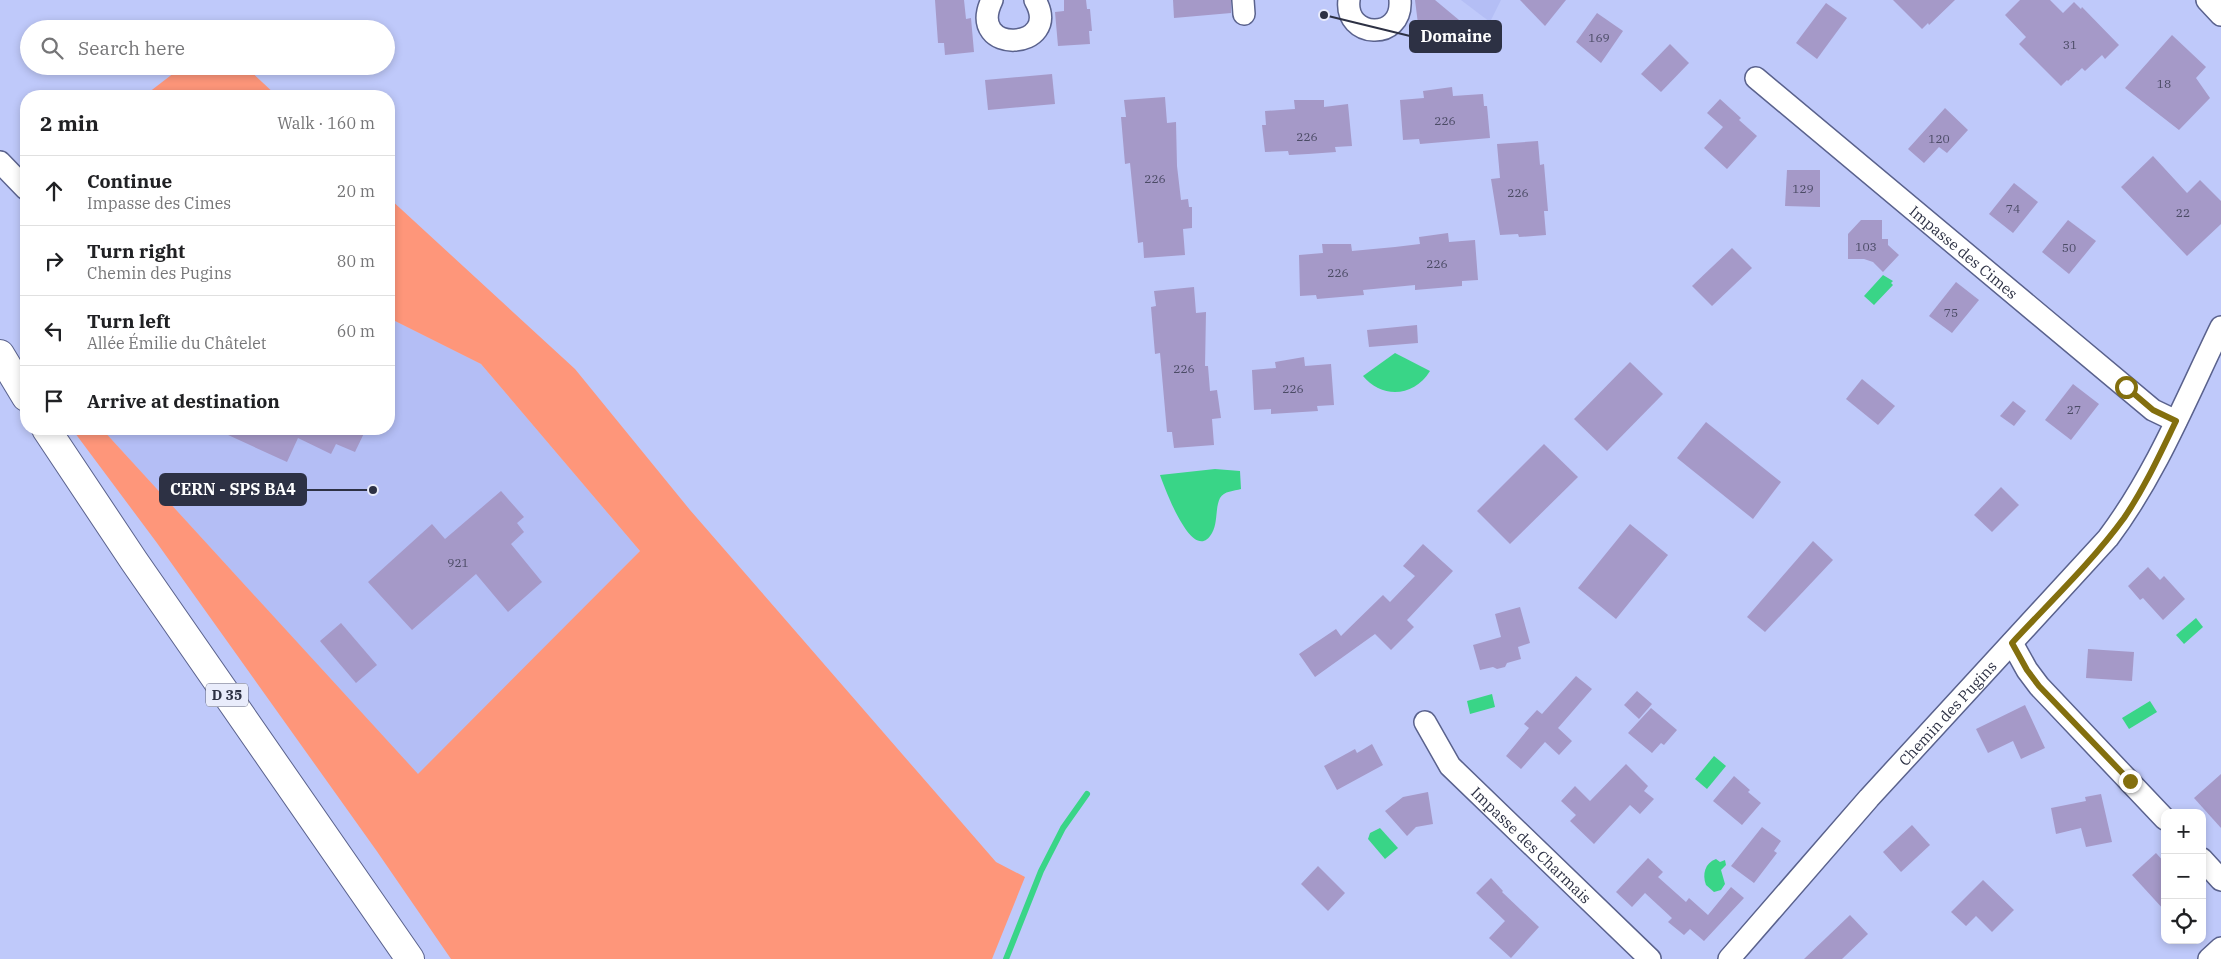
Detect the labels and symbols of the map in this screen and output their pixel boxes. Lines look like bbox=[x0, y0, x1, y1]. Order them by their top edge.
callout: Domaine bbox=[1410, 21, 1501, 52]
text: Domaine bbox=[1420, 26, 1492, 46]
house number: 169 bbox=[1588, 30, 1610, 45]
house number: 31 bbox=[2063, 37, 2077, 52]
house number: 18 bbox=[2157, 76, 2171, 91]
house number: 226 bbox=[1434, 113, 1456, 128]
house number: 226 bbox=[1296, 129, 1318, 144]
house number: 120 bbox=[1928, 131, 1950, 146]
house number: 226 bbox=[1144, 171, 1166, 186]
house number: 129 bbox=[1792, 181, 1814, 196]
house number: 226 bbox=[1507, 185, 1529, 200]
street label: Impasse des Cimes bbox=[1906, 201, 2022, 303]
house number: 74 bbox=[2006, 201, 2020, 216]
house number: 22 bbox=[2176, 205, 2190, 220]
house number: 103 bbox=[1855, 239, 1877, 254]
house number: 50 bbox=[2062, 240, 2076, 255]
house number: 226 bbox=[1426, 256, 1448, 271]
house number: 226 bbox=[1327, 265, 1349, 280]
house number: 75 bbox=[1944, 305, 1958, 320]
house number: 226 bbox=[1173, 361, 1195, 376]
route start bbox=[2115, 376, 2138, 399]
house number: 226 bbox=[1282, 381, 1304, 396]
house number: 27 bbox=[2067, 402, 2081, 417]
callout: CERN - SPS BA4 bbox=[160, 474, 306, 505]
text: CERN - SPS BA4 bbox=[170, 479, 296, 499]
house number: 921 bbox=[447, 555, 469, 570]
street label: Chemin des Pugins bbox=[1894, 656, 2000, 769]
road number: D 35 bbox=[206, 684, 248, 706]
route end bbox=[2119, 770, 2142, 793]
street label: Impasse des Charmais bbox=[1468, 782, 1596, 907]

